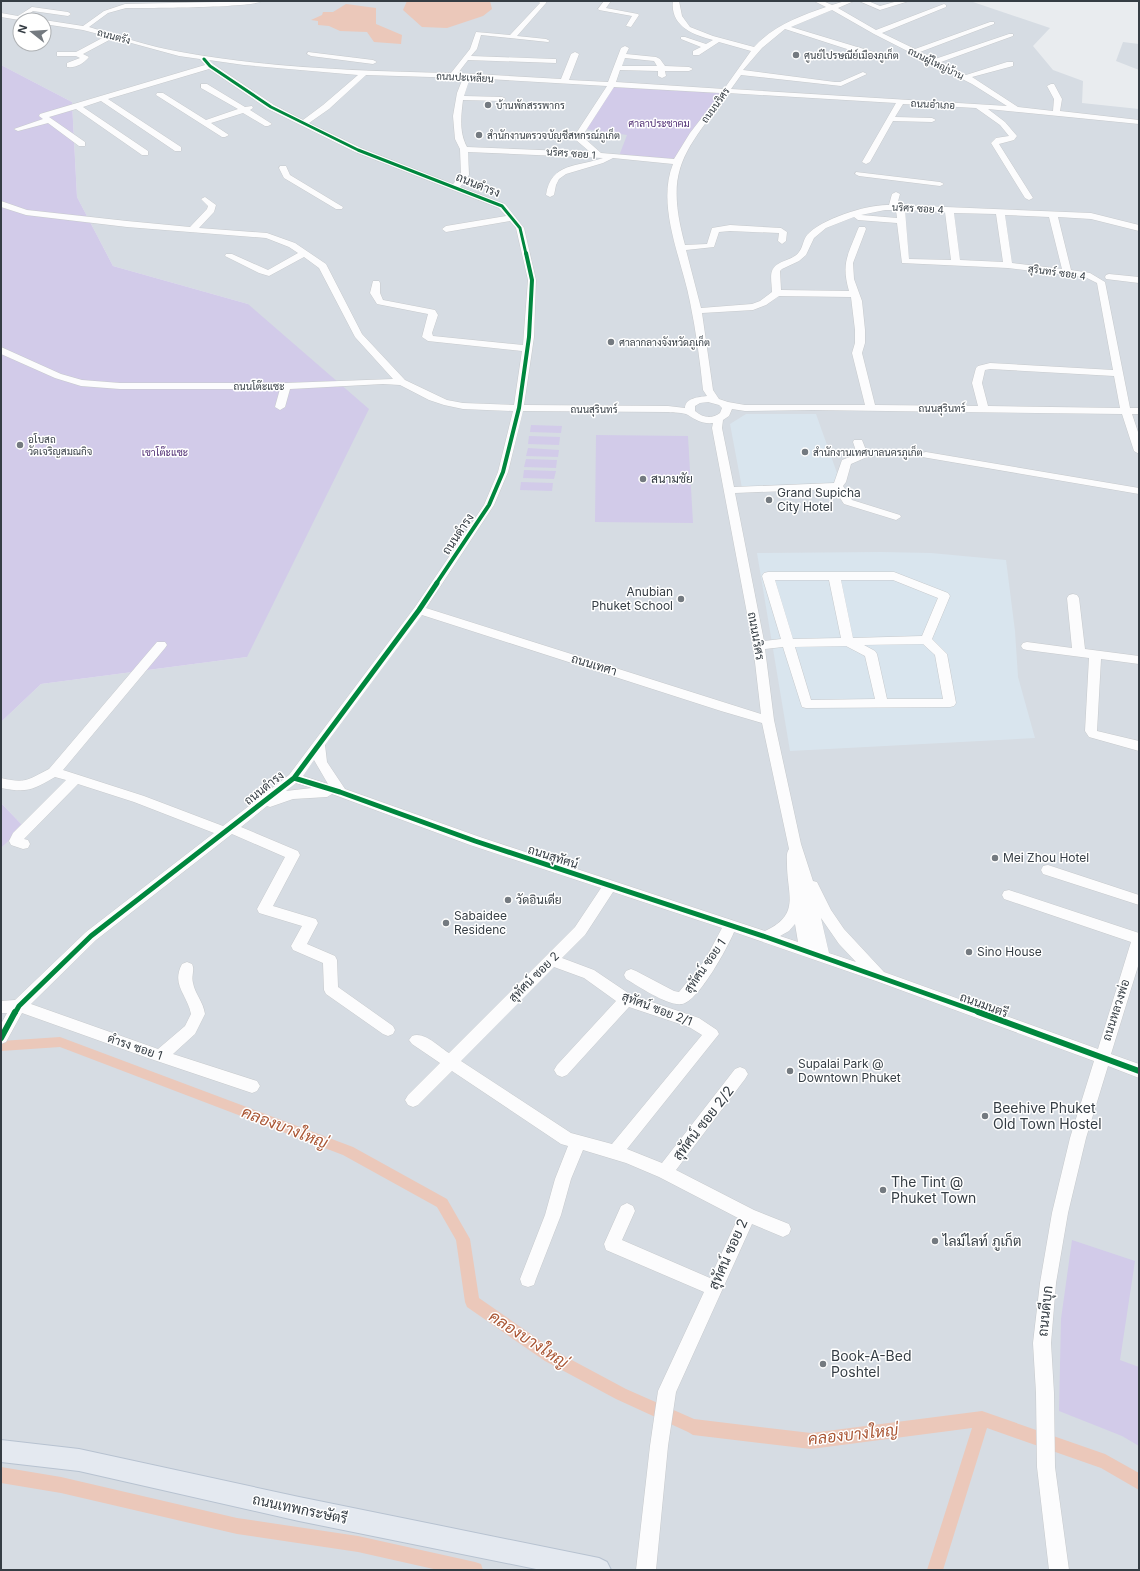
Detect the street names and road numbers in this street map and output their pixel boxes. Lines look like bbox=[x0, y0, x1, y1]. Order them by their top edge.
street label: ถนนตรัง bbox=[96, 26, 132, 46]
street label: ถนนผู้ใหญ่บ้าน bbox=[905, 44, 966, 84]
street label: ถนนปะเหลียน bbox=[436, 69, 494, 85]
street label: ถนนนริศร bbox=[698, 85, 732, 125]
street label: ถนนอำเภอ bbox=[911, 97, 956, 111]
street label: นริศร ซอย 1 bbox=[546, 145, 596, 161]
street label: ถนนดำรง bbox=[454, 169, 503, 200]
street label: นริศร ซอย 4 bbox=[892, 201, 944, 215]
street label: สุรินทร์ ซอย 4 bbox=[1027, 261, 1087, 284]
street label: ถนนโต๊ะแซะ bbox=[233, 380, 285, 392]
street label: ถนนสุรินทร์ bbox=[919, 401, 966, 416]
street label: ถนนสุรินทร์ bbox=[571, 402, 618, 417]
street label: ถนนดำรง bbox=[438, 510, 477, 557]
street label: ถนนนริศร bbox=[745, 611, 768, 661]
street label: ถนนเทศา bbox=[570, 650, 619, 679]
street label: ถนนดำรง bbox=[241, 767, 287, 808]
street label: ถนนสุทัศน์ bbox=[525, 841, 581, 874]
street label: สุทัศน์ ซอย 1 bbox=[680, 936, 730, 997]
street label: สุทัศน์ ซอย 2 bbox=[505, 948, 563, 1006]
street label: ถนนหลวงพ่อ bbox=[1098, 977, 1133, 1043]
street label: สุทัศน์ ซอย 2/1 bbox=[619, 988, 695, 1031]
street label: ถนนมนตรี bbox=[958, 989, 1011, 1020]
street label: ดำรง ซอย 1 bbox=[106, 1030, 165, 1063]
street label: สุทัศน์ ซอย 2/2 bbox=[668, 1082, 738, 1164]
street label: สุทัศน์ ซอย 2 bbox=[704, 1216, 753, 1293]
street label: ถนนดีบุก bbox=[1033, 1285, 1058, 1338]
street label: ถนนเทพกระษัตรี bbox=[251, 1490, 349, 1527]

